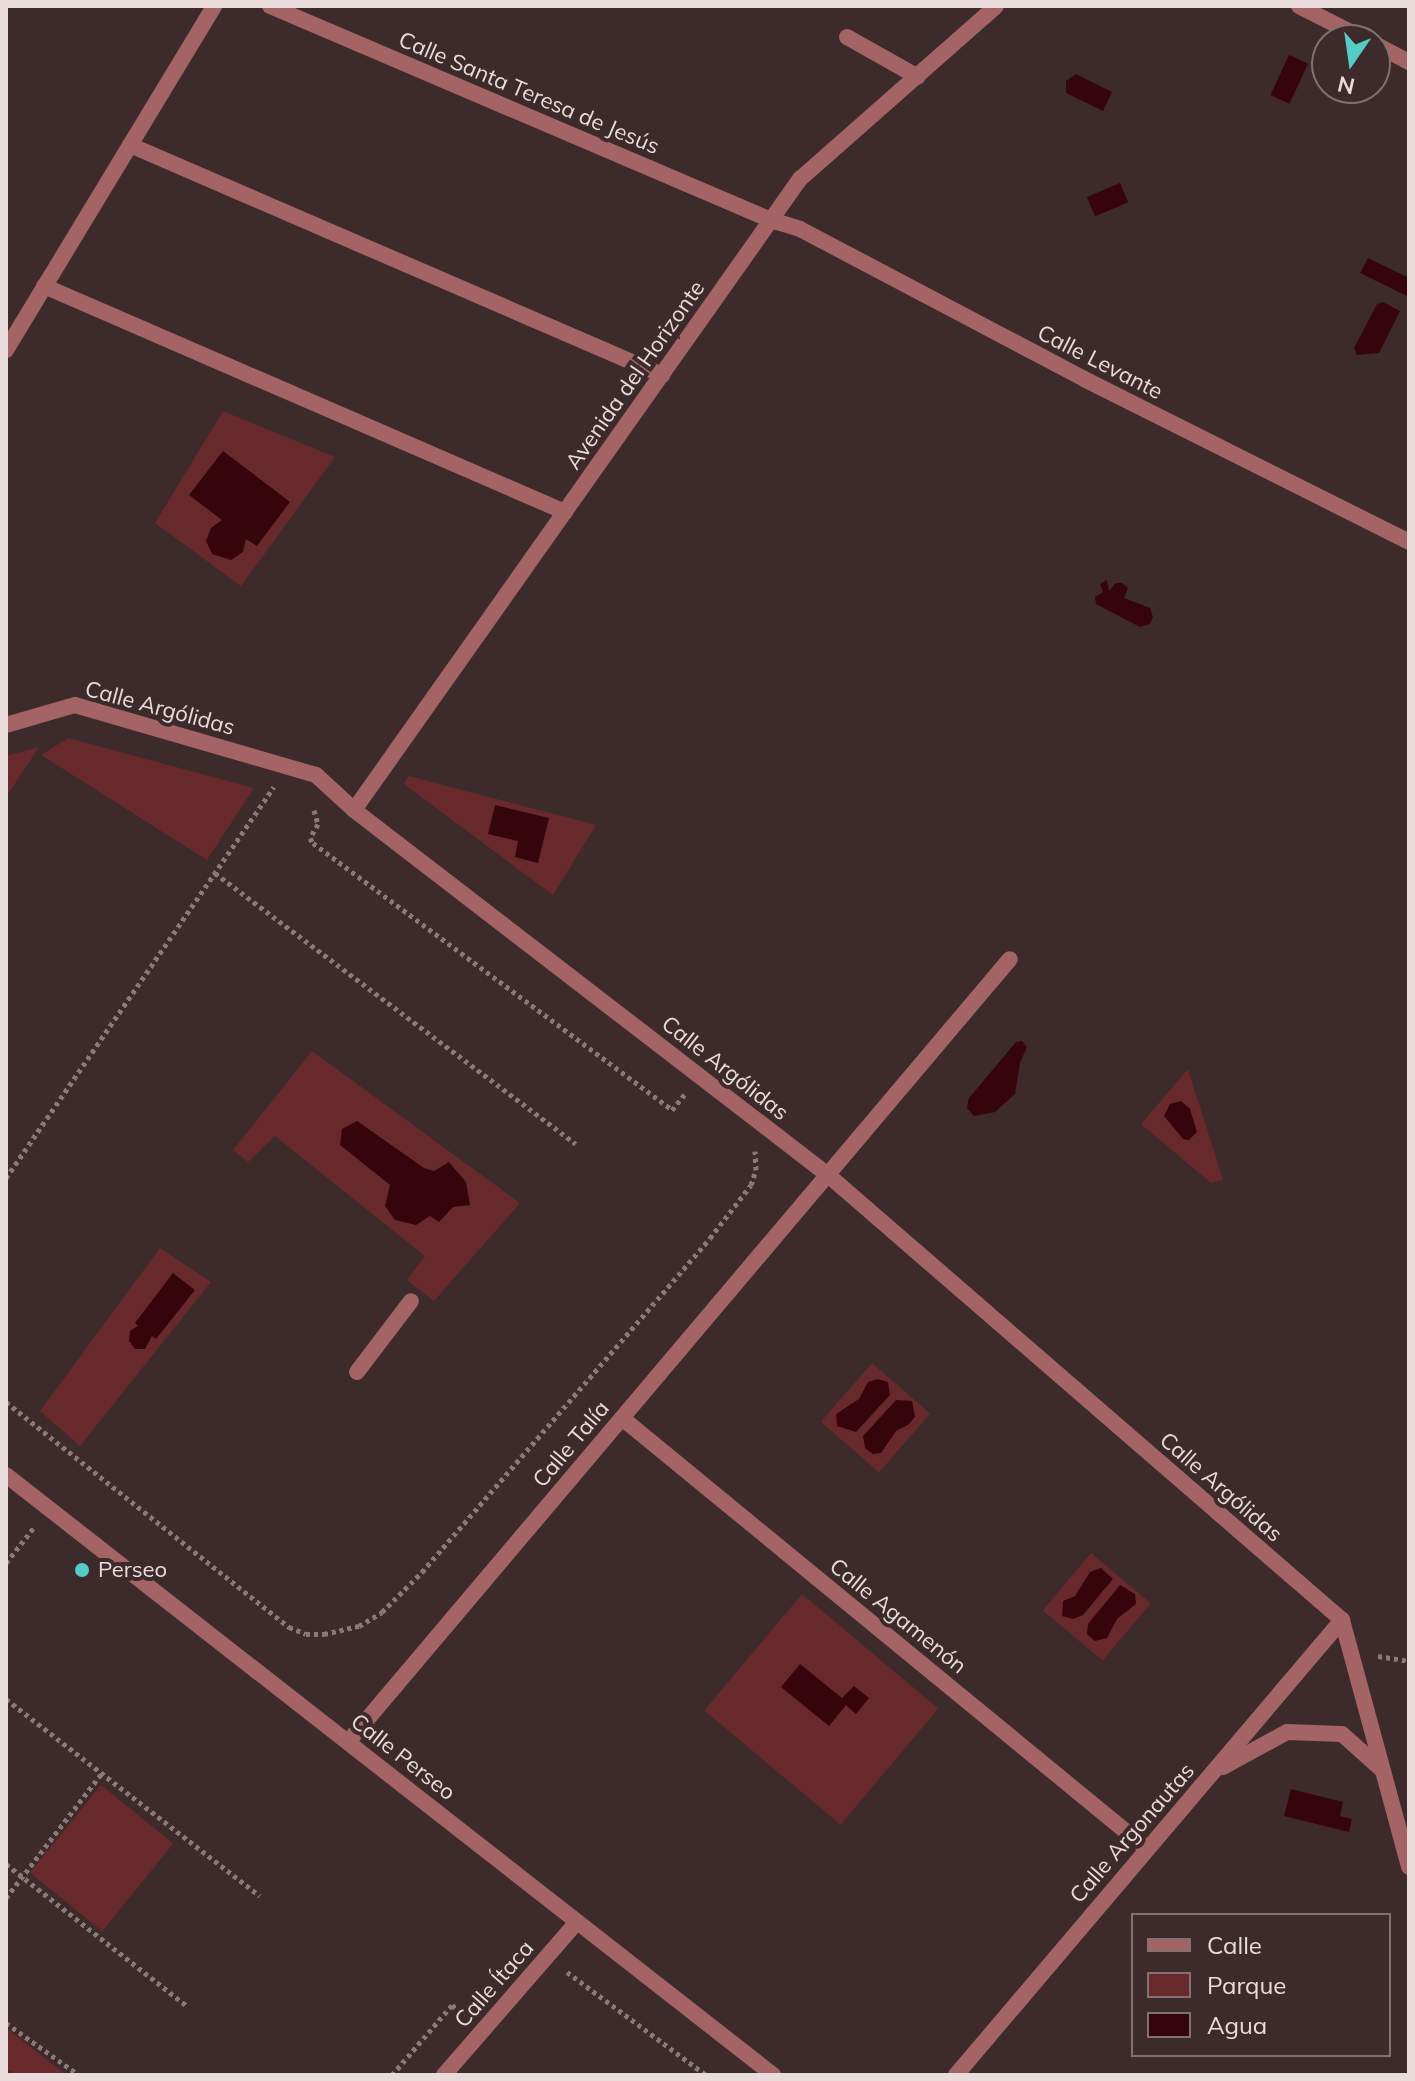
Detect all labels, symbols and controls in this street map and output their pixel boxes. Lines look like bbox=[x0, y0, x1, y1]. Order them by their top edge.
north arrow bbox=[1311, 24, 1391, 104]
street label: Calle Santa Teresa de Jesús bbox=[395, 26, 663, 160]
text: N bbox=[1335, 70, 1357, 101]
street label: Avenida del Horizonte bbox=[560, 276, 710, 474]
street label: Calle Levante bbox=[1033, 319, 1167, 405]
street label: Calle Argólidas bbox=[82, 675, 238, 741]
street label: Calle Argólidas bbox=[656, 1010, 794, 1126]
street label: Calle Talía bbox=[527, 1395, 615, 1493]
street label: Calle Argólidas bbox=[1154, 1427, 1288, 1547]
street label: Calle Agamenón bbox=[824, 1553, 972, 1679]
place label: Perseo bbox=[98, 1557, 167, 1583]
marker: Perseo bbox=[73, 1561, 91, 1579]
street label: Calle Perseo bbox=[346, 1708, 460, 1806]
street label: Calle Argonautas bbox=[1064, 1758, 1200, 1908]
legend bbox=[1131, 1913, 1391, 2057]
text: Calle bbox=[1207, 1930, 1262, 1960]
street label: Calle Ítaca bbox=[449, 1935, 539, 2033]
text: Parque bbox=[1207, 1970, 1286, 2000]
text: Agua bbox=[1207, 2010, 1267, 2040]

